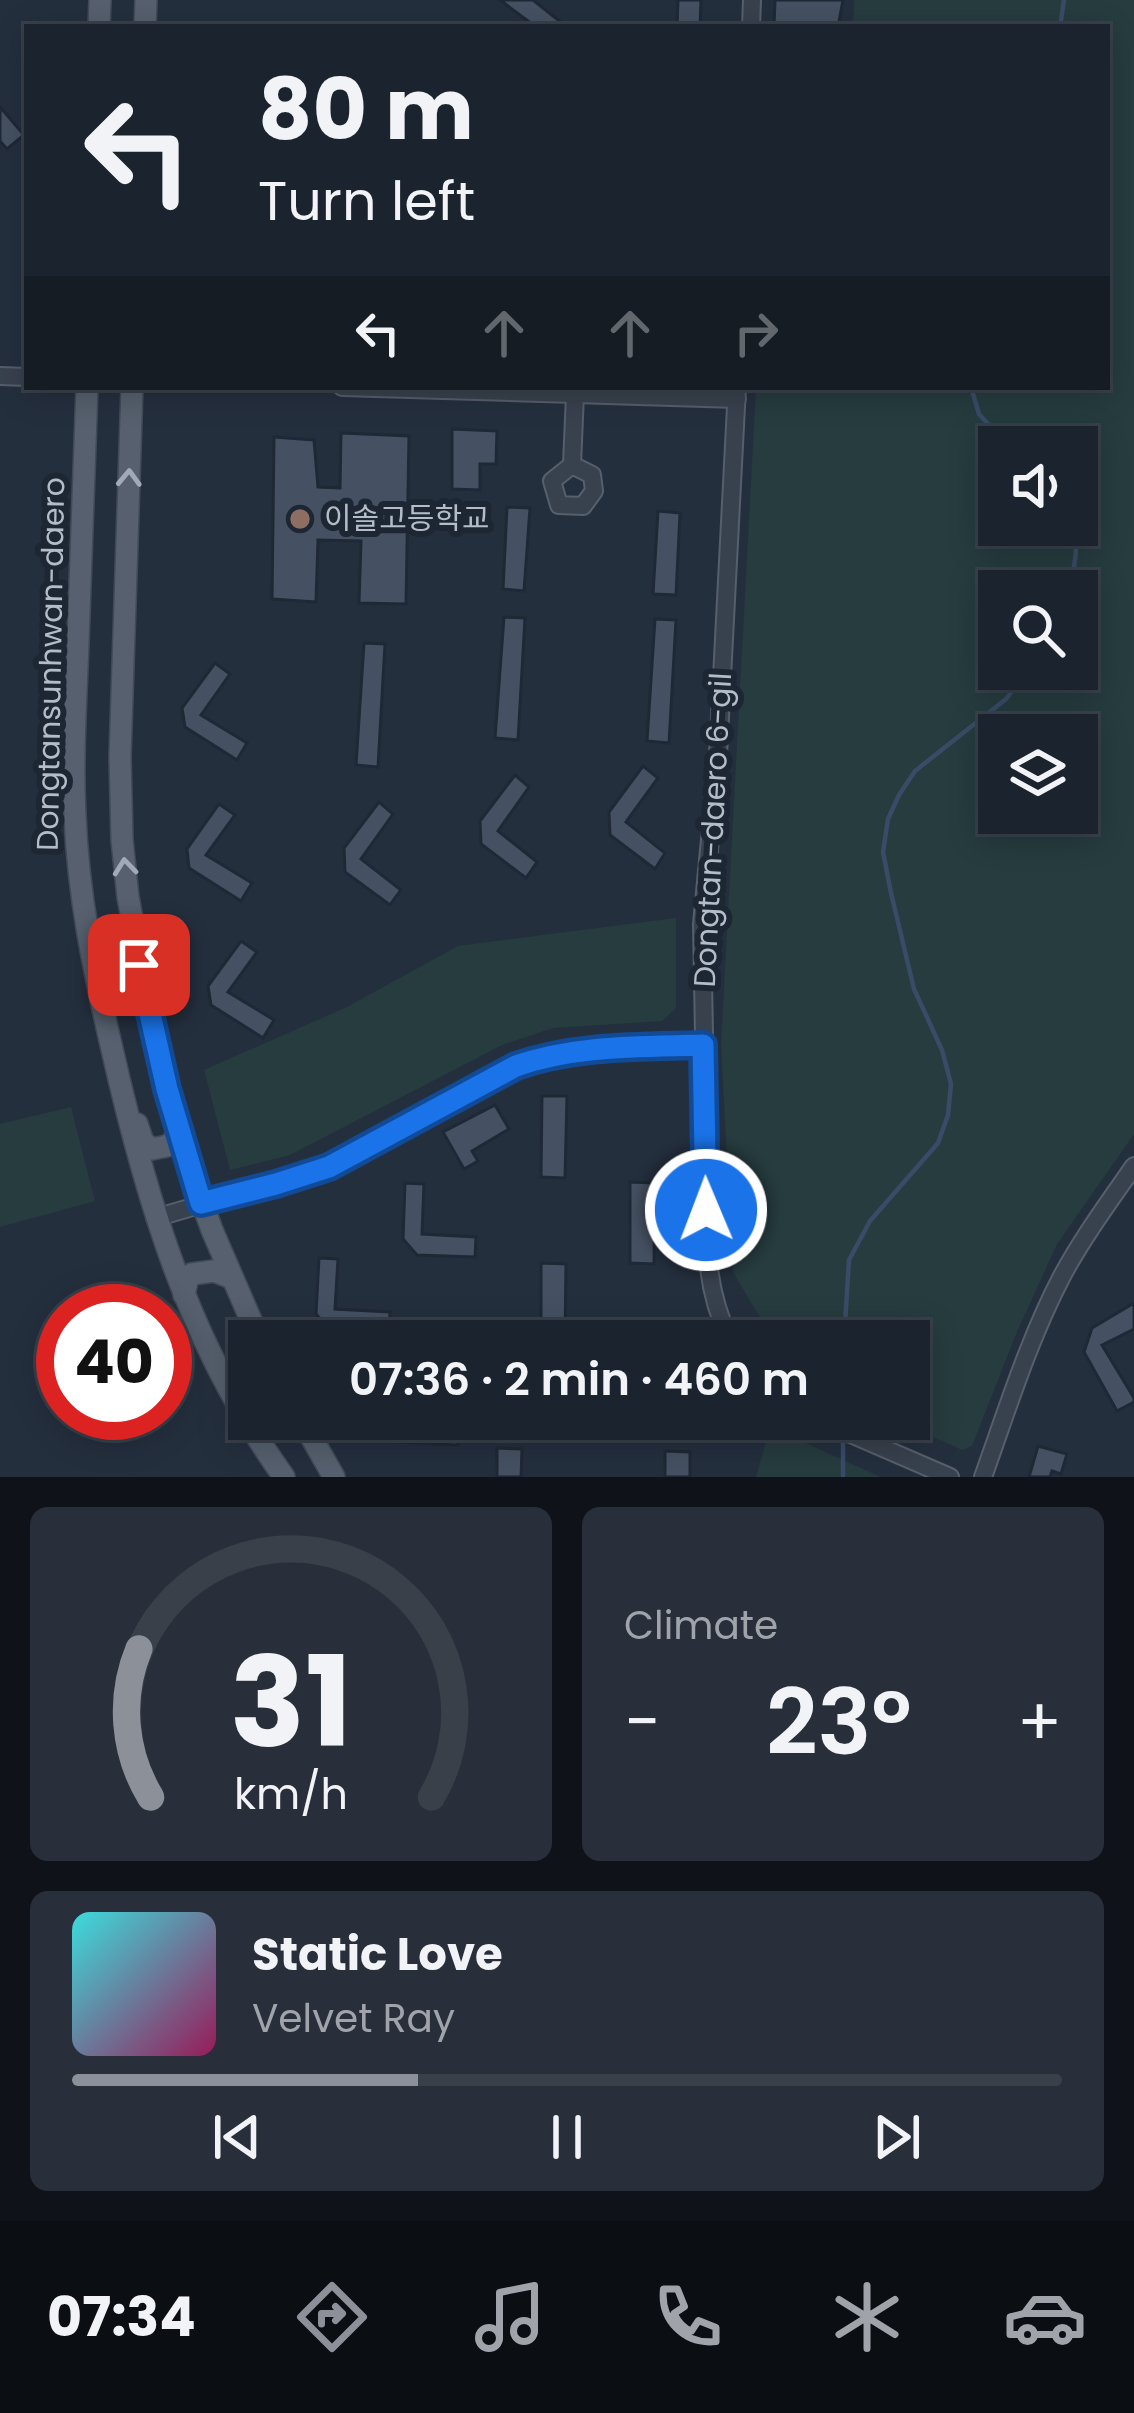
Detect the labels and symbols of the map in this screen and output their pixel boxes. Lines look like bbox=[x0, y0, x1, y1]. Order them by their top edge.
one-way arrow bbox=[116, 468, 142, 487]
street label: Dongtansunhwan-daero bbox=[26, 477, 75, 851]
place label: 이솔고등학교 bbox=[324, 497, 490, 540]
marker: 이솔고등학교 bbox=[287, 506, 313, 532]
street label: Dongtan-daero 6-gil bbox=[683, 672, 742, 988]
one-way arrow bbox=[113, 857, 138, 876]
pin bbox=[88, 914, 190, 1016]
position arrow bbox=[643, 1147, 769, 1273]
speed limit sign: 40 bbox=[36, 1284, 192, 1440]

